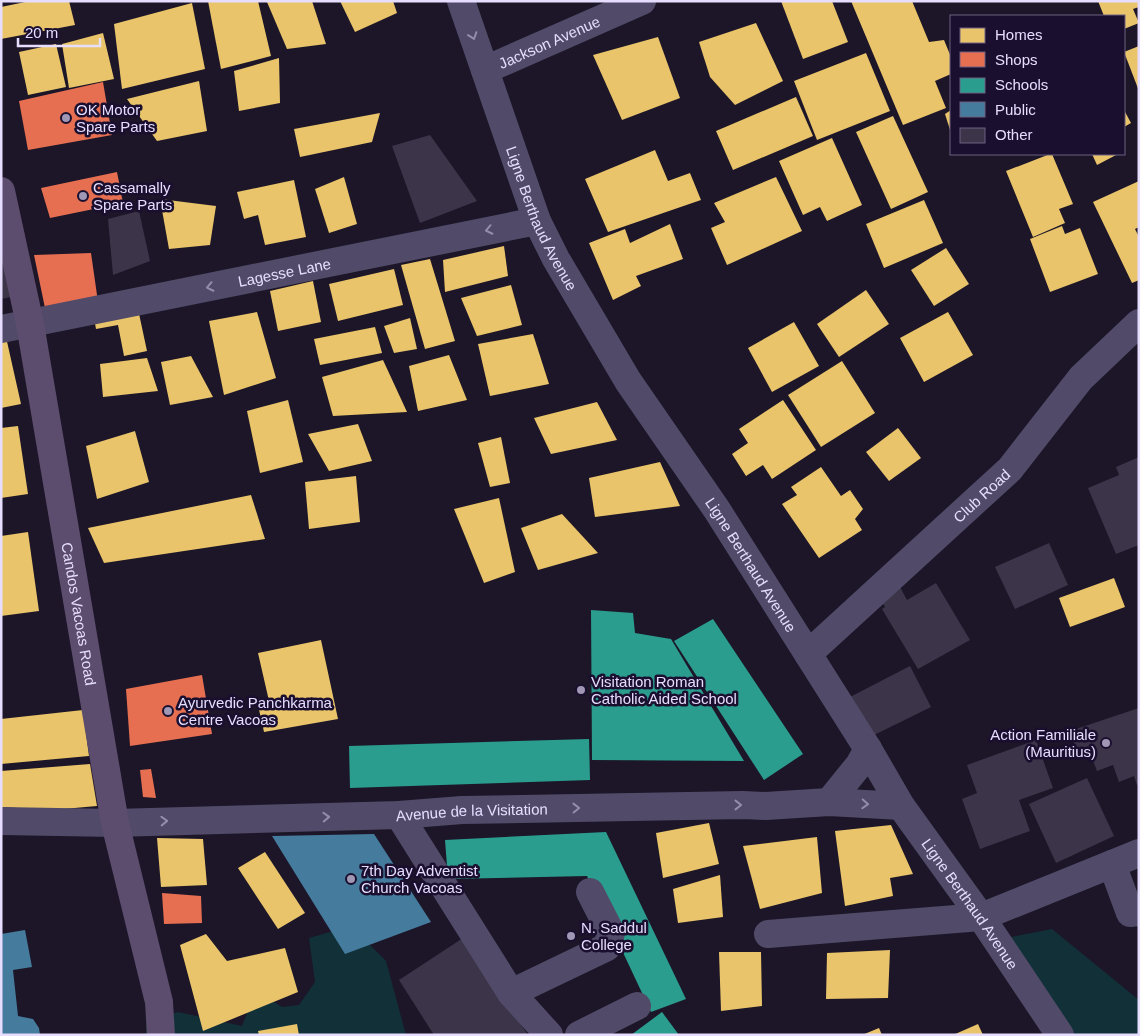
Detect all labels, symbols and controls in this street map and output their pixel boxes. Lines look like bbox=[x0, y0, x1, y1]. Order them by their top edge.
street label: Jackson Avenue bbox=[496, 12, 602, 72]
scale bar bbox=[18, 15, 100, 47]
legend bbox=[950, 15, 1125, 155]
text: 20 m bbox=[25, 24, 58, 41]
text: Homes bbox=[995, 26, 1043, 43]
one-way arrow bbox=[467, 31, 477, 40]
text: Shops bbox=[995, 51, 1038, 68]
text: Schools bbox=[995, 76, 1048, 93]
place label: OK Motor Spare Parts bbox=[76, 101, 155, 135]
text: Public bbox=[995, 101, 1036, 118]
marker: OK Motor Spare Parts bbox=[60, 112, 72, 124]
text: Other bbox=[995, 126, 1033, 143]
street label: Ligne Berthaud Avenue bbox=[503, 144, 581, 293]
place label: Cassamally Spare Parts bbox=[93, 179, 172, 213]
marker: Cassamally Spare Parts bbox=[77, 190, 89, 202]
one-way arrow bbox=[485, 225, 494, 235]
street label: Lagesse Lane bbox=[236, 254, 332, 290]
one-way arrow bbox=[206, 282, 215, 292]
street label: Club Road bbox=[949, 465, 1013, 526]
street label: Ligne Berthaud Avenue bbox=[702, 494, 800, 635]
street label: Candos Vacoas Road bbox=[59, 541, 100, 687]
place label: Visitation Roman Catholic Aided School bbox=[591, 673, 737, 707]
marker: Visitation Roman Catholic Aided School bbox=[575, 684, 587, 696]
place label: Ayurvedic Panchkarma Centre Vacoas bbox=[178, 694, 333, 728]
marker: Ayurvedic Panchkarma Centre Vacoas bbox=[162, 705, 174, 717]
place label: Action Familiale (Mauritius) bbox=[990, 726, 1096, 760]
marker: Action Familiale (Mauritius) bbox=[1100, 737, 1112, 749]
one-way arrow bbox=[861, 799, 869, 810]
street label: Avenue de la Visitation bbox=[395, 800, 548, 824]
one-way arrow bbox=[735, 800, 743, 810]
one-way arrow bbox=[572, 803, 580, 813]
one-way arrow bbox=[322, 811, 330, 822]
one-way arrow bbox=[160, 816, 168, 827]
street label: Ligne Berthaud Avenue bbox=[919, 835, 1022, 972]
place label: 7th Day Adventist Church Vacoas bbox=[361, 862, 479, 896]
marker: 7th Day Adventist Church Vacoas bbox=[345, 873, 357, 885]
place label: N. Saddul College bbox=[581, 919, 647, 953]
marker: N. Saddul College bbox=[565, 930, 577, 942]

